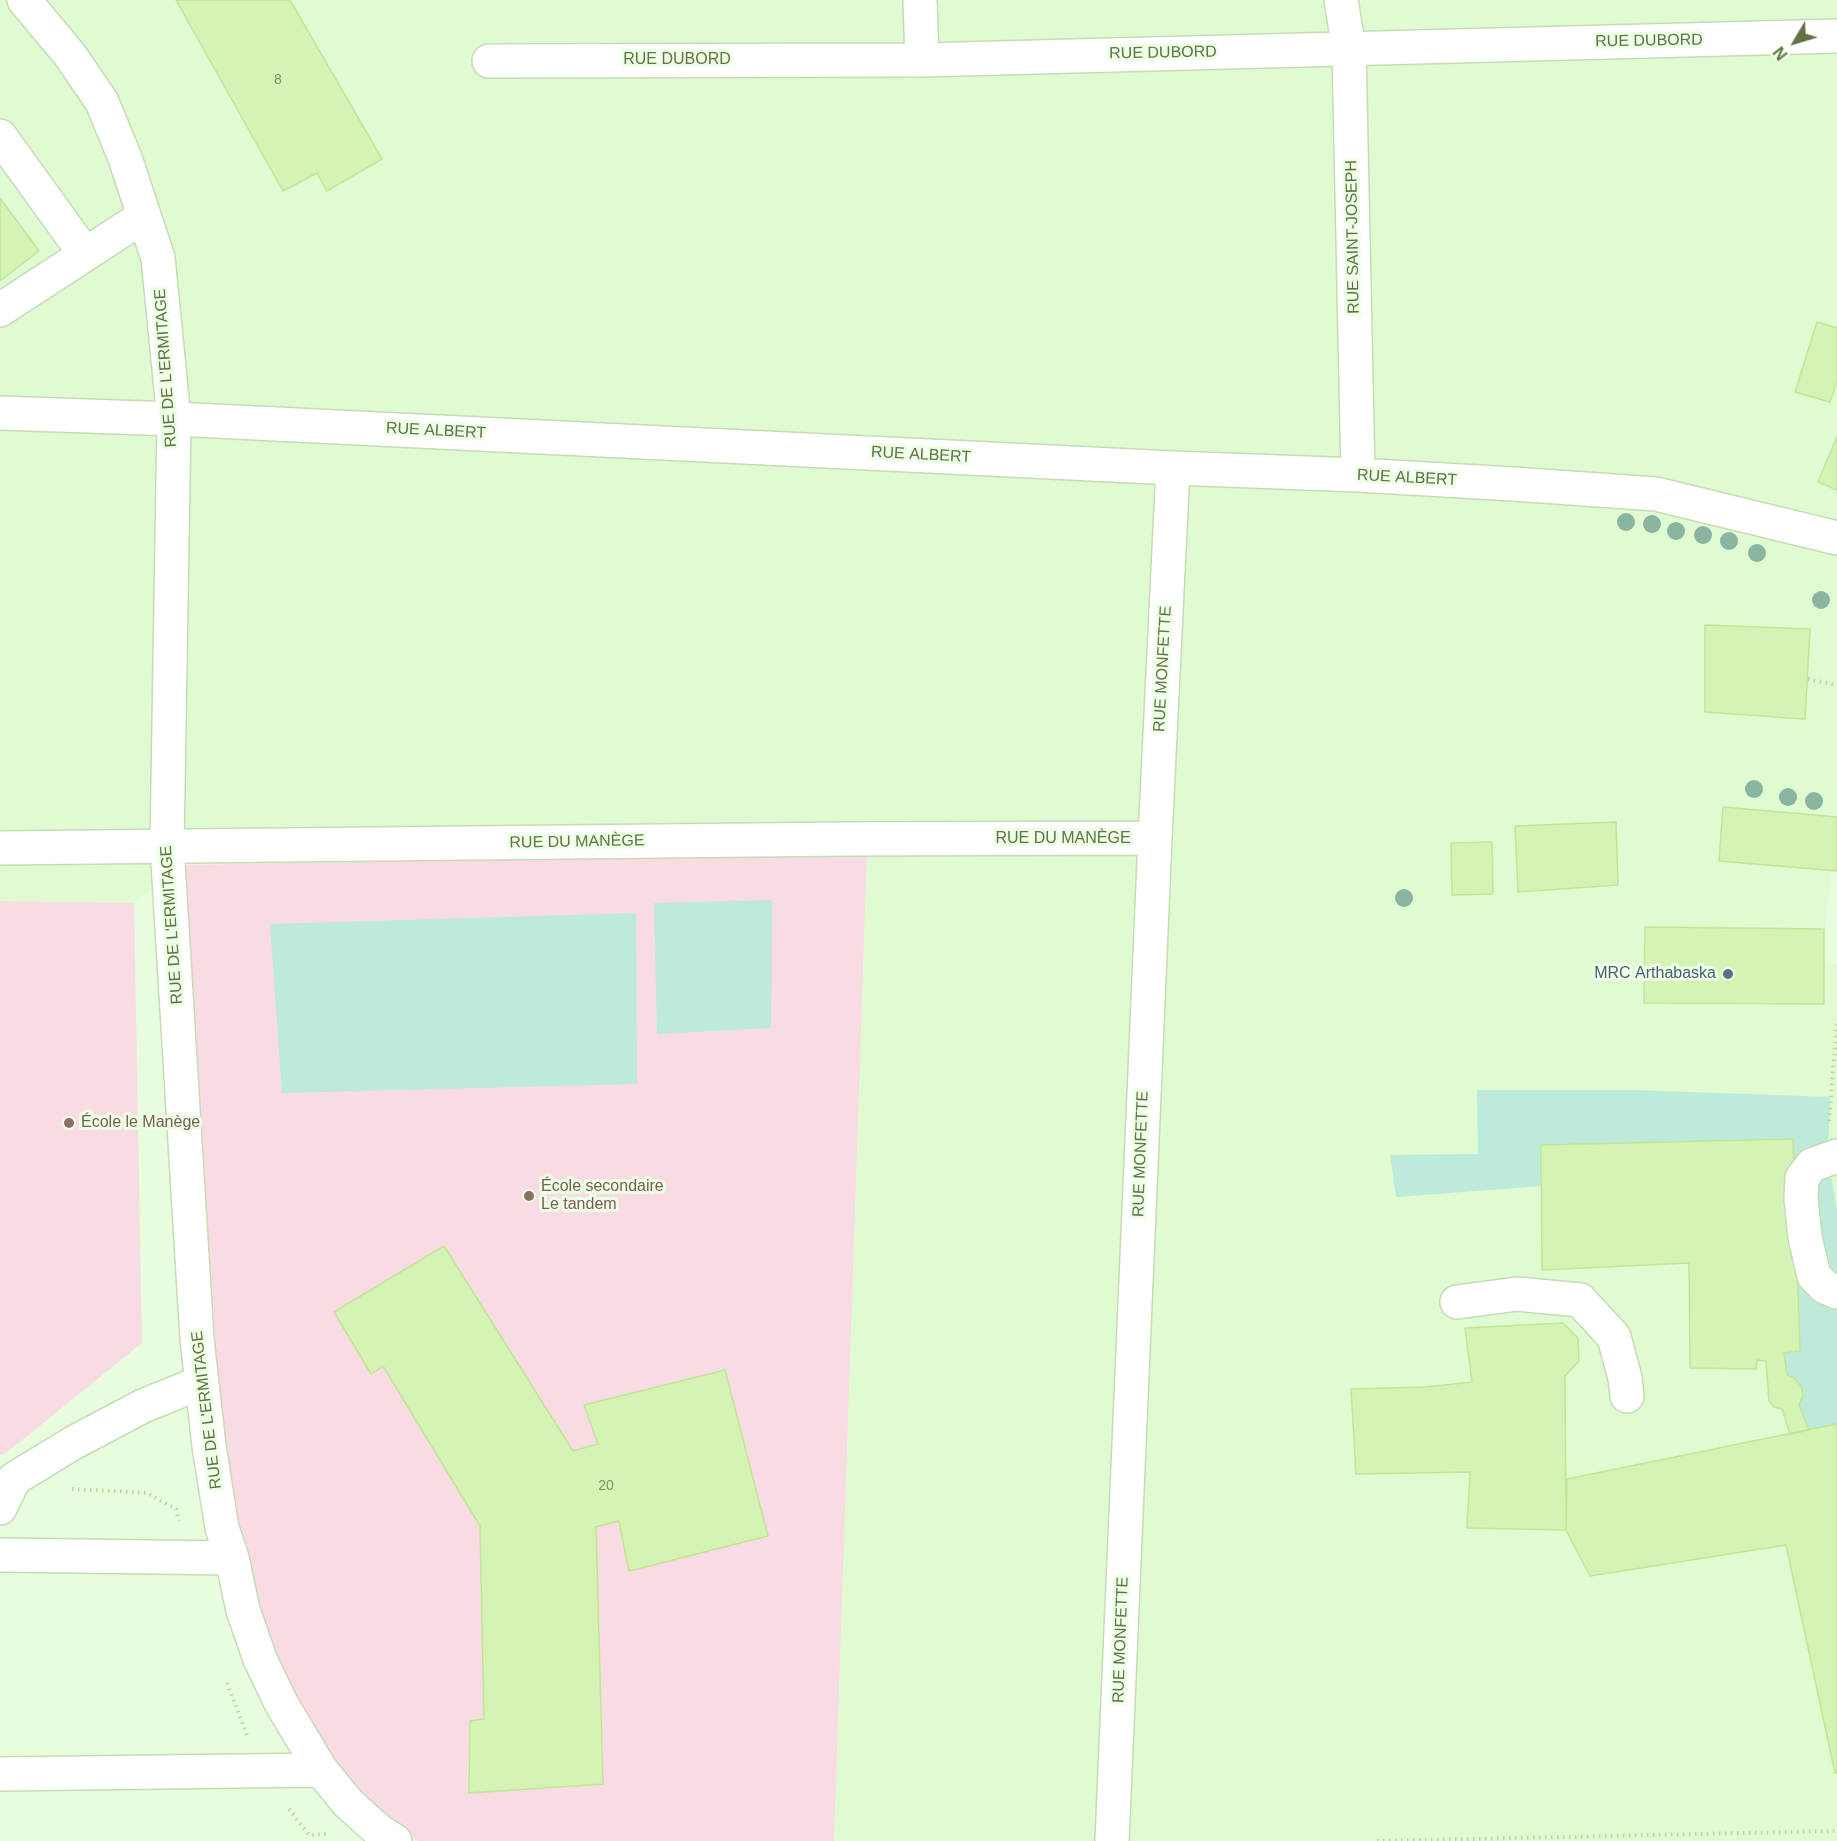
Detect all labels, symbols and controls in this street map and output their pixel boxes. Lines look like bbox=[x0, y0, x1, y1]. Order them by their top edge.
north arrow bbox=[1765, 12, 1825, 72]
street label: RUE DUBORD bbox=[1595, 30, 1703, 52]
street label: RUE DUBORD bbox=[1109, 42, 1217, 64]
text: N bbox=[1770, 44, 1791, 63]
street label: RUE DUBORD bbox=[623, 50, 731, 70]
house number: 8 bbox=[274, 72, 282, 88]
street label: RUE SAINT-JOSEPH bbox=[1342, 160, 1364, 314]
street label: RUE DE L'ERMITAGE bbox=[151, 288, 181, 448]
street label: RUE ALBERT bbox=[385, 419, 487, 443]
street label: RUE ALBERT bbox=[870, 443, 972, 467]
street label: RUE ALBERT bbox=[1356, 466, 1458, 490]
street label: RUE MONFETTE bbox=[1150, 605, 1176, 733]
street label: RUE DU MANÈGE bbox=[995, 829, 1131, 849]
street label: RUE DU MANÈGE bbox=[509, 831, 645, 853]
street label: RUE DE L'ERMITAGE bbox=[157, 845, 187, 1005]
place label: MRC Arthabaska bbox=[1594, 964, 1716, 984]
marker: MRC Arthabaska bbox=[1721, 967, 1735, 981]
street label: RUE MONFETTE bbox=[1129, 1091, 1153, 1217]
place label: École le Manège bbox=[81, 1113, 200, 1133]
marker: École le Manège bbox=[62, 1116, 76, 1130]
place label: École secondaire Le tandem bbox=[541, 1177, 664, 1215]
marker: École secondaire Le tandem bbox=[522, 1189, 536, 1203]
street label: RUE DE L'ERMITAGE bbox=[188, 1330, 226, 1490]
house number: 20 bbox=[598, 1478, 614, 1494]
street label: RUE MONFETTE bbox=[1109, 1577, 1133, 1703]

